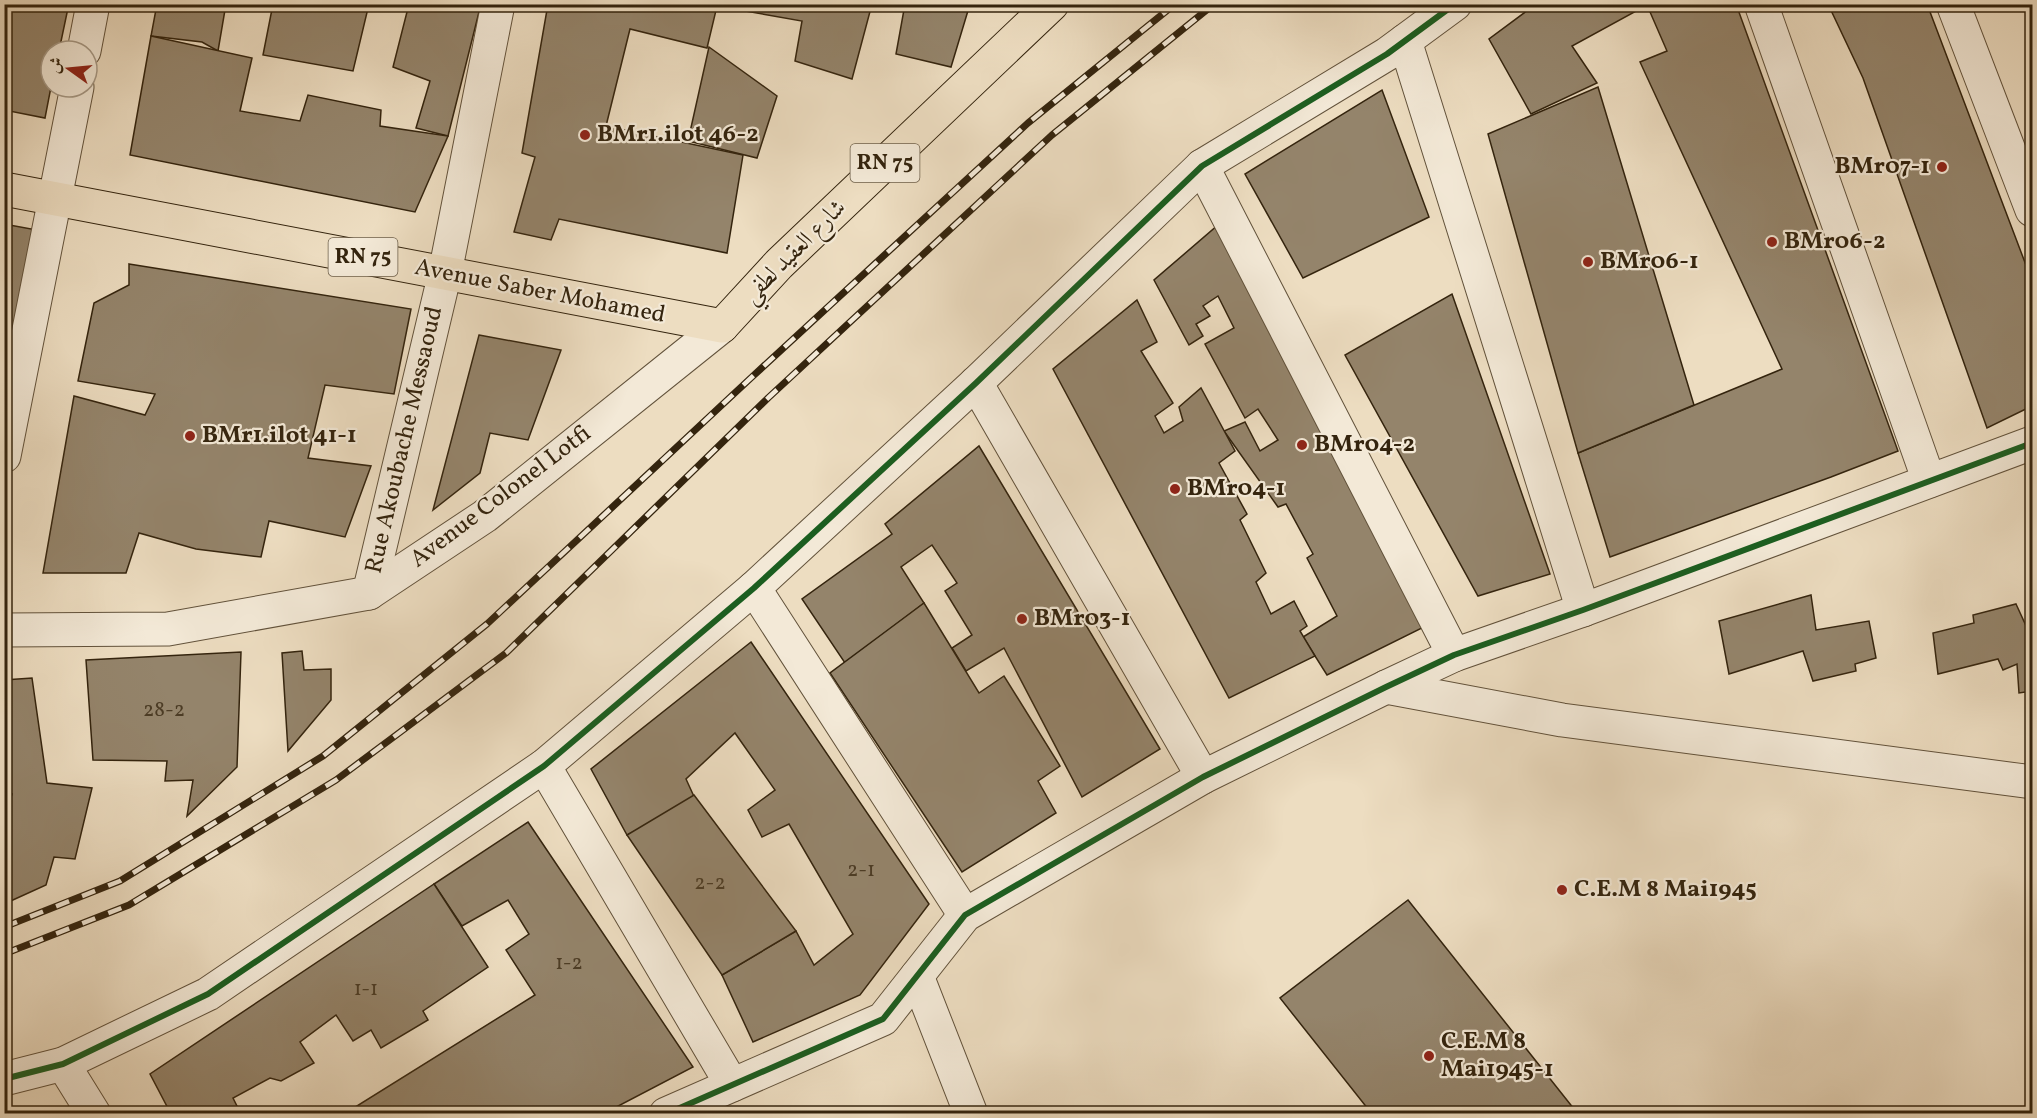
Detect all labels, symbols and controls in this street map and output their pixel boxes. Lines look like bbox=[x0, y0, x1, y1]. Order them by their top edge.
north arrow bbox=[39, 39, 99, 99]
text: ش bbox=[44, 55, 69, 76]
place label: BMr1.ilot 46-2 bbox=[597, 118, 759, 152]
marker: BMr1.ilot 46-2 bbox=[578, 128, 592, 142]
road number: RN 75 bbox=[850, 144, 920, 182]
place label: BMr07-1 bbox=[1834, 150, 1930, 184]
marker: BMr07-1 bbox=[1935, 160, 1949, 174]
street label: شارع العقيد لطفي bbox=[735, 192, 857, 314]
place label: BMr06-2 bbox=[1784, 225, 1886, 259]
marker: BMr06-2 bbox=[1765, 235, 1779, 249]
road number: RN 75 bbox=[328, 238, 398, 276]
place label: BMr06-1 bbox=[1600, 245, 1699, 279]
street label: Avenue Saber Mohamed bbox=[412, 251, 668, 333]
marker: BMr06-1 bbox=[1581, 255, 1595, 269]
street label: Rue Akoubache Messaoud bbox=[358, 303, 452, 577]
street label: Avenue Colonel Lotfi bbox=[403, 418, 599, 576]
place label: BMr1.ilot 41-1 bbox=[202, 419, 357, 453]
place label: BMr04-2 bbox=[1314, 428, 1415, 462]
marker: BMr1.ilot 41-1 bbox=[183, 429, 197, 443]
marker: BMr04-2 bbox=[1295, 438, 1309, 452]
place label: BMr04-1 bbox=[1187, 472, 1285, 506]
marker: BMr04-1 bbox=[1168, 482, 1182, 496]
place label: BMr03-1 bbox=[1034, 602, 1130, 636]
marker: BMr03-1 bbox=[1015, 612, 1029, 626]
house number: 28-2 bbox=[143, 696, 185, 725]
house number: 2-1 bbox=[847, 856, 875, 885]
house number: 2-2 bbox=[694, 869, 726, 898]
place label: C.E.M 8 Mai1945 bbox=[1574, 873, 1757, 907]
marker: C.E.M 8 Mai1945 bbox=[1555, 883, 1569, 897]
house number: 1-2 bbox=[555, 949, 583, 978]
house number: 1-1 bbox=[354, 975, 378, 1004]
place label: C.E.M 8 Mai1945-1 bbox=[1441, 1025, 1554, 1087]
marker: C.E.M 8 Mai1945-1 bbox=[1422, 1049, 1436, 1063]

